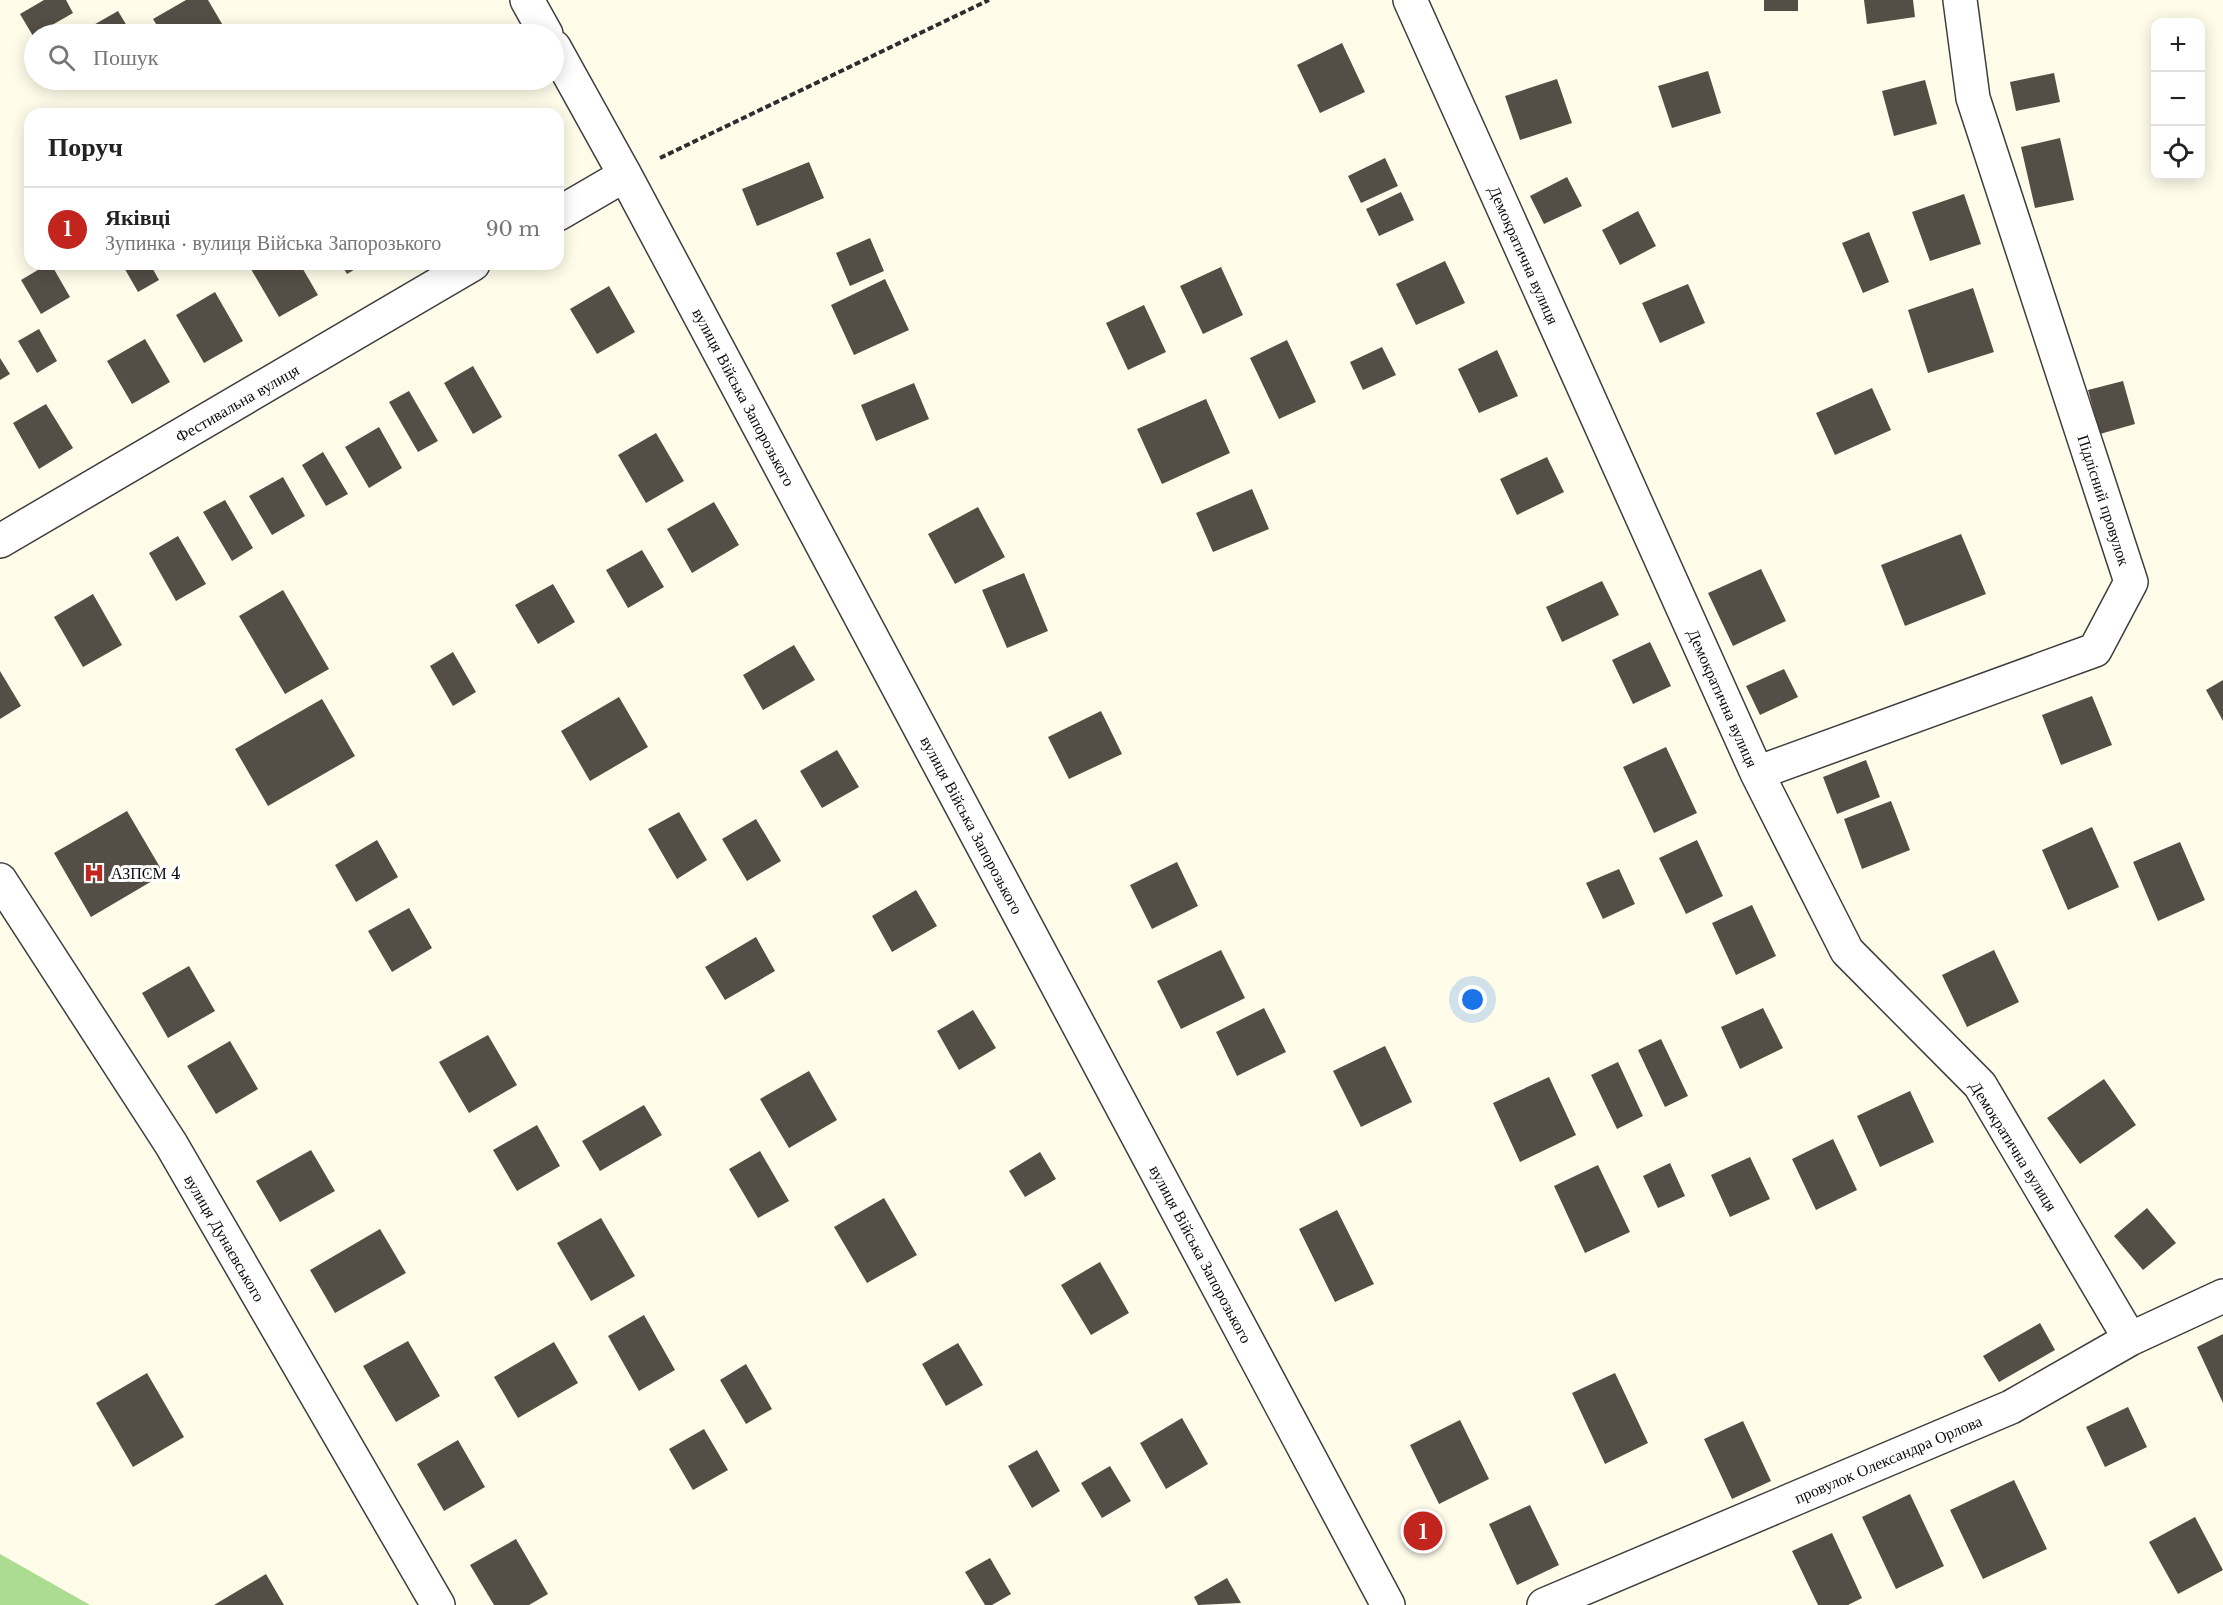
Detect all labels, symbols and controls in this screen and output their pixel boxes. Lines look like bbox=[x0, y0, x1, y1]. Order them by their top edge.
map controls bbox=[2151, 18, 2205, 180]
button: + bbox=[2151, 18, 2205, 72]
search box bbox=[24, 24, 564, 90]
icon: search bbox=[45, 41, 78, 74]
text: Пошук bbox=[93, 44, 159, 71]
button: − bbox=[2151, 72, 2205, 126]
button: locate bbox=[2151, 126, 2205, 180]
text: Поруч bbox=[48, 131, 123, 163]
street label: Демократична вулиця bbox=[1484, 183, 1564, 328]
text: Яківці bbox=[105, 204, 170, 231]
text: 1 bbox=[63, 217, 72, 241]
text: 90 m bbox=[486, 217, 540, 241]
text: Зупинка · вулиця Війська Запорозького bbox=[105, 231, 441, 255]
street label: вулиця Війська Запорозького bbox=[688, 305, 800, 489]
street label: Фестивальна вулиця bbox=[172, 359, 303, 447]
street label: Підлісний провулок bbox=[2073, 432, 2135, 568]
street label: Демократична вулиця bbox=[1683, 626, 1763, 771]
street label: вулиця Війська Запорозького bbox=[916, 733, 1028, 917]
hospital icon: АЗПСМ 4 bbox=[82, 861, 106, 885]
place label: АЗПСМ 4 bbox=[111, 863, 181, 883]
your location bbox=[1458, 985, 1487, 1014]
street label: Демократична вулиця bbox=[1966, 1077, 2062, 1215]
street label: вулиця Війська Запорозького bbox=[1145, 1162, 1257, 1346]
street label: вулиця Дунаєвського bbox=[180, 1171, 270, 1305]
street label: провулок Олександра Орлова bbox=[1791, 1410, 1985, 1508]
pin: 1 bbox=[1404, 1508, 1442, 1553]

